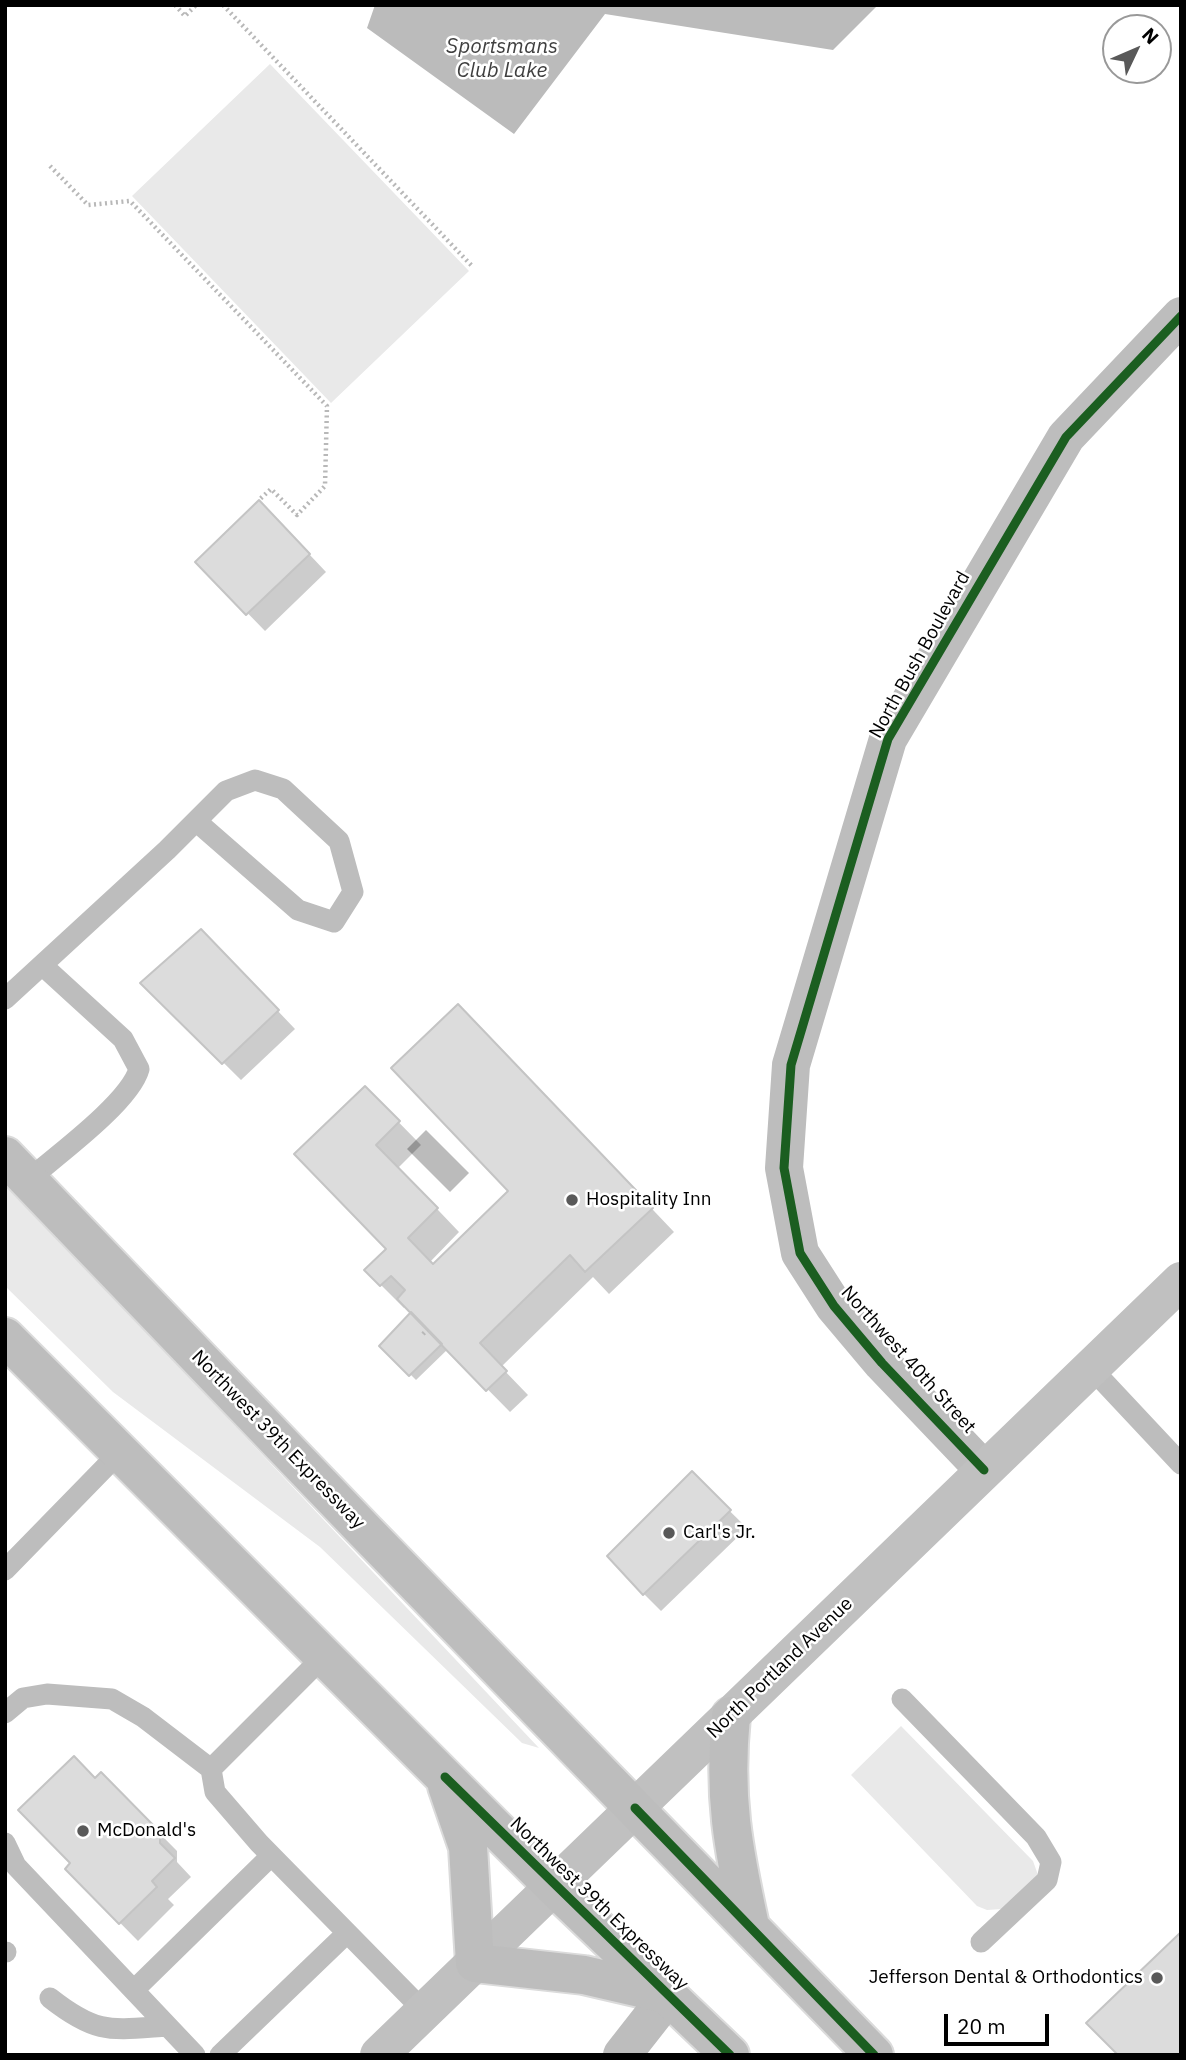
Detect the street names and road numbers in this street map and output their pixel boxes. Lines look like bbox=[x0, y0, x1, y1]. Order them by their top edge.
street label: North Bush Boulevard bbox=[865, 568, 975, 742]
street label: Northwest 40th Street bbox=[836, 1282, 980, 1438]
street label: Northwest 39th Expressway bbox=[187, 1346, 369, 1534]
street label: North Portland Avenue bbox=[702, 1593, 858, 1743]
street label: Northwest 39th Expressway bbox=[505, 1813, 693, 1995]

